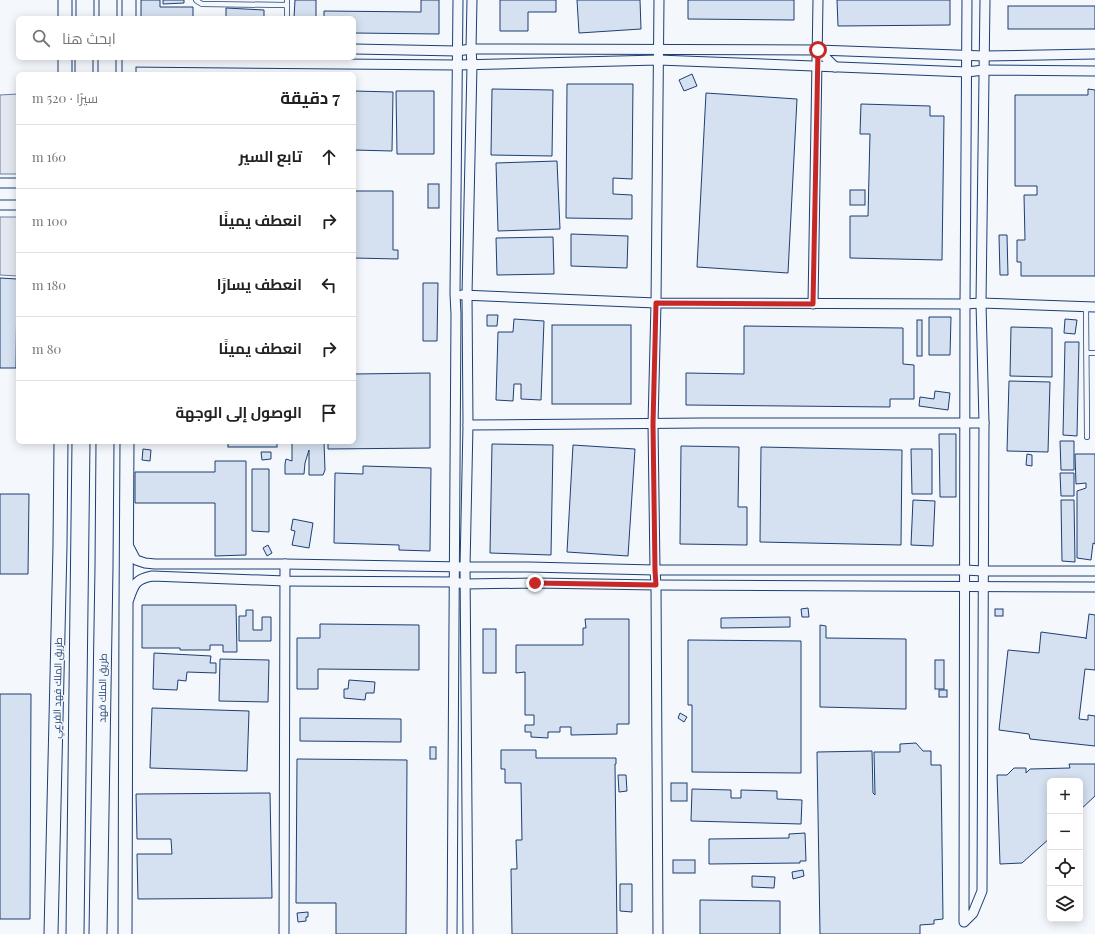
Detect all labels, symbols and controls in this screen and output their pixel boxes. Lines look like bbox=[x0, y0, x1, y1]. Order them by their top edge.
search box bbox=[16, 16, 356, 60]
icon: search bbox=[30, 27, 52, 49]
text: ابحث هنا bbox=[62, 28, 116, 48]
route start bbox=[809, 41, 827, 59]
text: 7 دقيقة bbox=[280, 86, 340, 108]
text: سيرًا · 520 m bbox=[32, 89, 98, 106]
text: تابع السير bbox=[239, 146, 302, 166]
icon: ahead bbox=[318, 146, 340, 168]
text: 160 m bbox=[32, 148, 66, 165]
text: انعطف يمينًا bbox=[219, 210, 302, 230]
icon: right bbox=[318, 210, 340, 232]
text: 100 m bbox=[32, 212, 67, 229]
text: انعطف يسارًا bbox=[217, 274, 302, 294]
icon: left bbox=[318, 274, 340, 296]
text: 180 m bbox=[32, 276, 66, 293]
text: انعطف يمينًا bbox=[219, 338, 302, 358]
icon: right bbox=[318, 338, 340, 360]
text: 80 m bbox=[32, 340, 61, 357]
text: الوصول إلى الوجهة bbox=[176, 402, 302, 422]
icon: arrive bbox=[318, 402, 340, 424]
route end bbox=[526, 574, 544, 592]
street label: طريق الملك فهد الفرعي bbox=[49, 637, 66, 739]
street label: طريق الملك فهد bbox=[94, 653, 110, 723]
map controls bbox=[1047, 778, 1083, 922]
button: + bbox=[1047, 778, 1083, 814]
button: − bbox=[1047, 814, 1083, 850]
button: locate bbox=[1047, 850, 1083, 886]
button: layers bbox=[1047, 886, 1083, 922]

